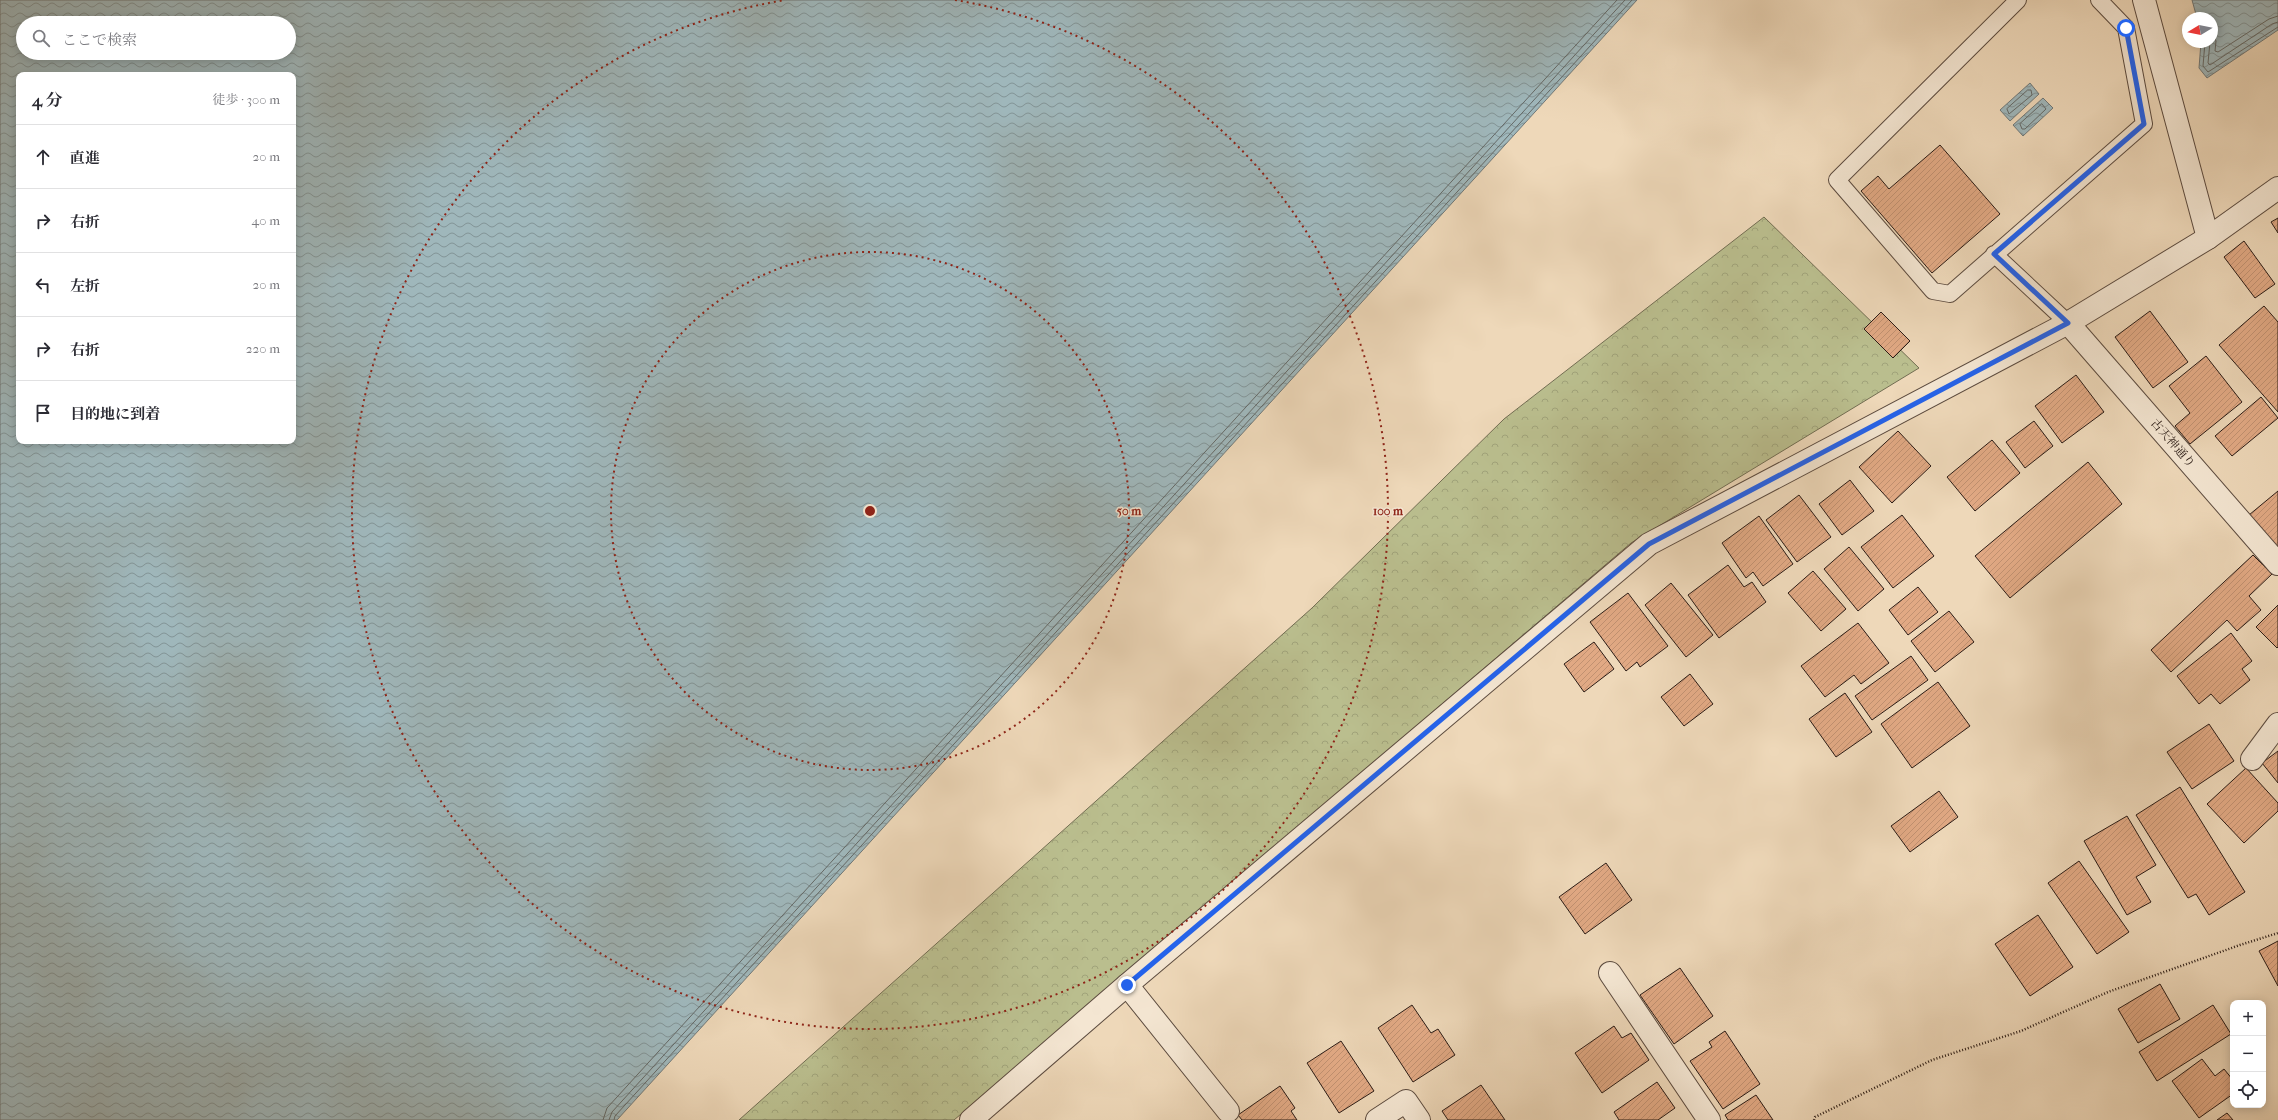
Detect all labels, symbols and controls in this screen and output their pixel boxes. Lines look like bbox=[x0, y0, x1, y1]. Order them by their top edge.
north arrow bbox=[2182, 12, 2218, 48]
search box bbox=[16, 16, 296, 60]
route start bbox=[2117, 19, 2135, 37]
icon: search bbox=[30, 27, 52, 49]
text: ここで検索 bbox=[62, 31, 137, 49]
text: 4 分 bbox=[32, 90, 63, 110]
text: 徒歩 · 300 m bbox=[213, 92, 280, 107]
icon: ahead bbox=[32, 146, 54, 168]
text: 直進 bbox=[70, 149, 100, 167]
text: 20 m bbox=[253, 149, 280, 164]
icon: right bbox=[32, 210, 54, 232]
text: 右折 bbox=[70, 213, 100, 231]
text: 40 m bbox=[252, 213, 280, 228]
icon: left bbox=[32, 274, 54, 296]
text: 左折 bbox=[70, 277, 100, 295]
text: 20 m bbox=[253, 277, 280, 292]
icon: right bbox=[32, 338, 54, 360]
text: 右折 bbox=[70, 341, 100, 359]
text: 220 m bbox=[246, 341, 280, 356]
icon: arrive bbox=[32, 402, 54, 424]
text: 目的地に到着 bbox=[70, 405, 160, 423]
street label: 古天神通り bbox=[2148, 416, 2198, 470]
centre of rings bbox=[863, 504, 877, 518]
text: 50 m bbox=[1117, 504, 1142, 518]
text: 100 m bbox=[1373, 504, 1404, 518]
route end bbox=[1118, 976, 1136, 994]
map controls bbox=[2230, 1000, 2266, 1108]
button: + bbox=[2230, 1000, 2266, 1036]
button: − bbox=[2230, 1036, 2266, 1072]
button: locate bbox=[2230, 1072, 2266, 1108]

